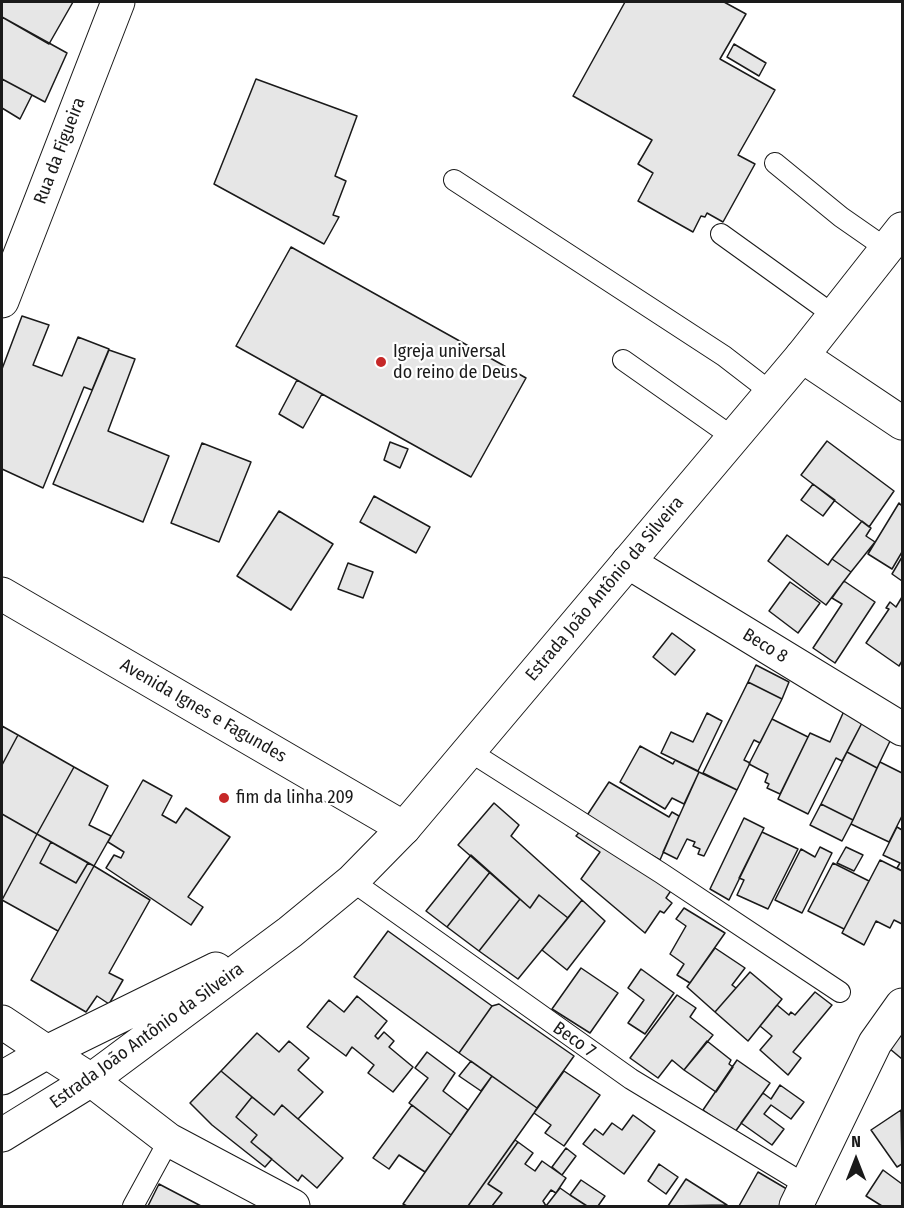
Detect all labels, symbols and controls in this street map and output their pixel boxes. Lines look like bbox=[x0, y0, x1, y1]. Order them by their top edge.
street label: Rua da Figueira bbox=[30, 95, 90, 207]
place label: Igreja universal do reino de Deus bbox=[393, 341, 518, 384]
marker: Igreja universal do reino de Deus bbox=[374, 355, 388, 369]
street label: Estrada João Antônio da Silveira bbox=[521, 492, 689, 686]
street label: Beco 8 bbox=[739, 624, 791, 668]
street label: Avenida Ignes e Fagundes bbox=[116, 655, 290, 767]
place label: fim da linha 209 bbox=[236, 787, 353, 809]
marker: fim da linha 209 bbox=[217, 791, 231, 805]
street label: Estrada João Antônio da Silveira bbox=[46, 958, 248, 1114]
street label: Beco 7 bbox=[549, 1018, 599, 1062]
north arrow bbox=[826, 1130, 886, 1190]
text: N bbox=[851, 1132, 861, 1151]

